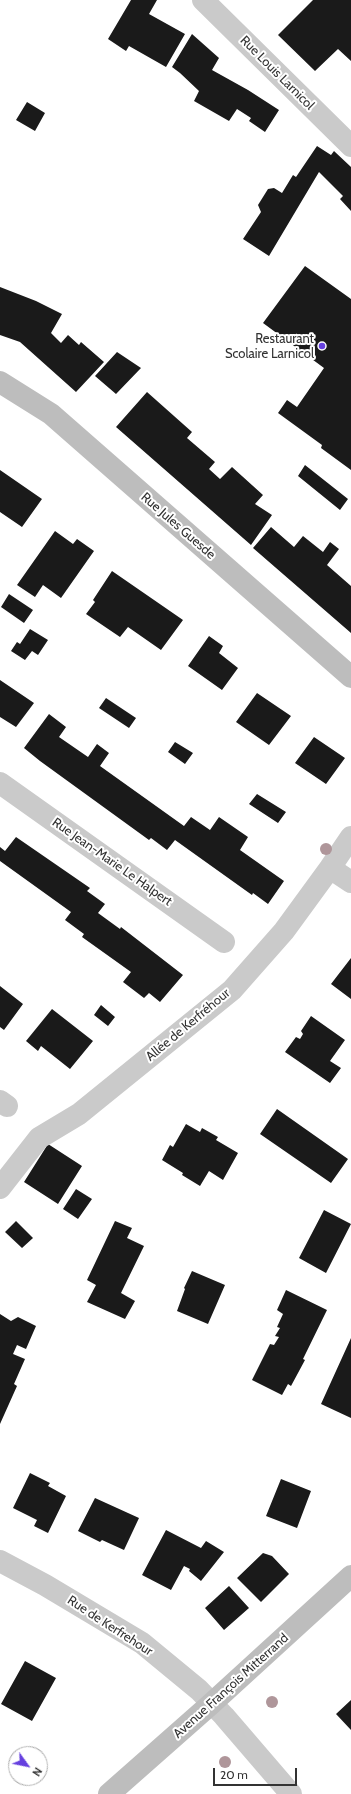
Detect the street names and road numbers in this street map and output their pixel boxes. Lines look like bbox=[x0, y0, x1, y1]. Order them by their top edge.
street label: Rue Louis Larnicol bbox=[237, 33, 317, 113]
street label: Rue Jules Guesde bbox=[138, 489, 218, 563]
street label: Rue Jean-Marie Le Halpert bbox=[49, 815, 175, 909]
street label: Allée de Kerfréhour bbox=[143, 985, 233, 1065]
street label: Rue de Kerfrehour bbox=[64, 1593, 156, 1659]
street label: Avenue François Mitterrand bbox=[170, 1630, 292, 1742]

